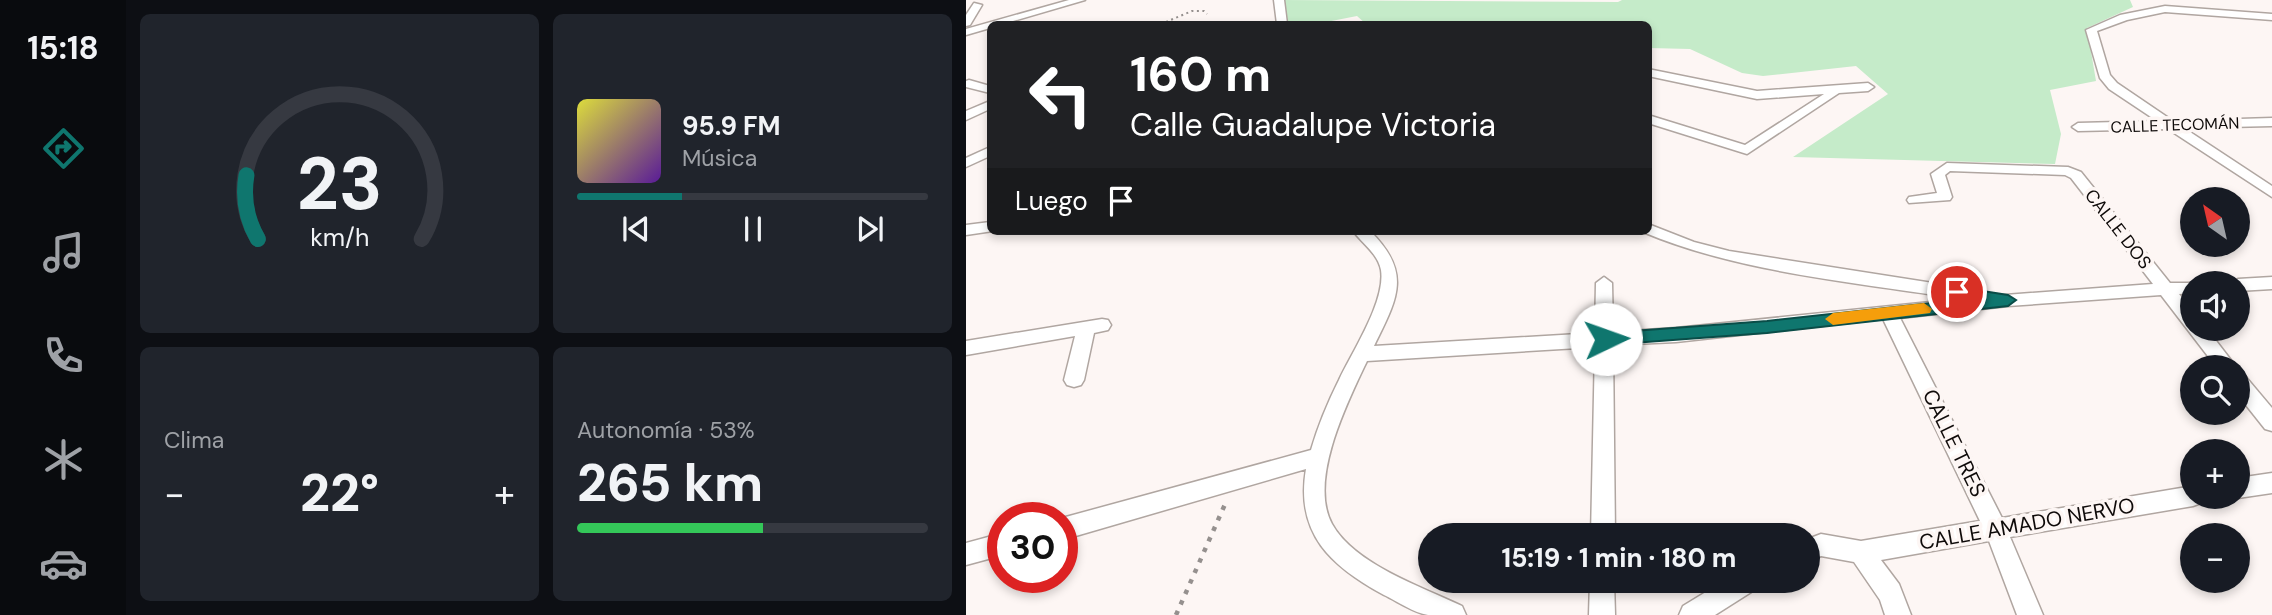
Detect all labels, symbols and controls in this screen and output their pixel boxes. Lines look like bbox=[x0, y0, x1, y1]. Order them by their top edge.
text: 15:18 bbox=[27, 27, 99, 69]
text: 160 m bbox=[1130, 42, 1271, 106]
icon: left bbox=[1015, 49, 1106, 140]
text: Calle Guadalupe Victoria bbox=[1130, 104, 1496, 146]
text: 95.9 FM bbox=[682, 109, 781, 143]
street label: CALLE TECOMÁN bbox=[2110, 112, 2240, 138]
icon: directions bbox=[39, 124, 88, 173]
text: 23 bbox=[297, 138, 382, 233]
text: Música bbox=[682, 143, 757, 173]
icon: arrive bbox=[1102, 182, 1140, 220]
text: Luego bbox=[1015, 184, 1088, 218]
street label: CALLE DOS bbox=[2079, 184, 2157, 274]
north arrow bbox=[2180, 187, 2250, 257]
map controls bbox=[2180, 187, 2250, 593]
icon: previous bbox=[617, 210, 655, 248]
icon: pause bbox=[734, 210, 772, 248]
icon: next bbox=[851, 210, 889, 248]
text: km/h bbox=[310, 221, 369, 254]
icon: music bbox=[39, 228, 88, 277]
pin bbox=[1927, 262, 1987, 322]
button: sound bbox=[2180, 271, 2250, 341]
icon: arrive bbox=[1938, 273, 1976, 311]
position arrow bbox=[1569, 302, 1643, 376]
icon: phone bbox=[39, 331, 88, 380]
button: search bbox=[2180, 355, 2250, 425]
street label: CALLE TRES bbox=[1916, 384, 1992, 502]
text: Autonomía · 53% bbox=[577, 415, 755, 445]
text: Clima bbox=[164, 425, 224, 455]
icon: climate bbox=[39, 435, 88, 484]
button: + bbox=[2180, 439, 2250, 509]
text: 265 km bbox=[577, 449, 763, 517]
text: 22° bbox=[300, 459, 379, 527]
text: − bbox=[164, 469, 185, 519]
text: + bbox=[494, 469, 515, 519]
street label: CALLE AMADO NERVO bbox=[1917, 491, 2137, 557]
speed limit sign: 30 bbox=[987, 502, 1078, 593]
button: − bbox=[2180, 523, 2250, 593]
icon: car bbox=[39, 539, 88, 588]
text: 15:19 · 1 min · 180 m bbox=[1502, 541, 1736, 575]

